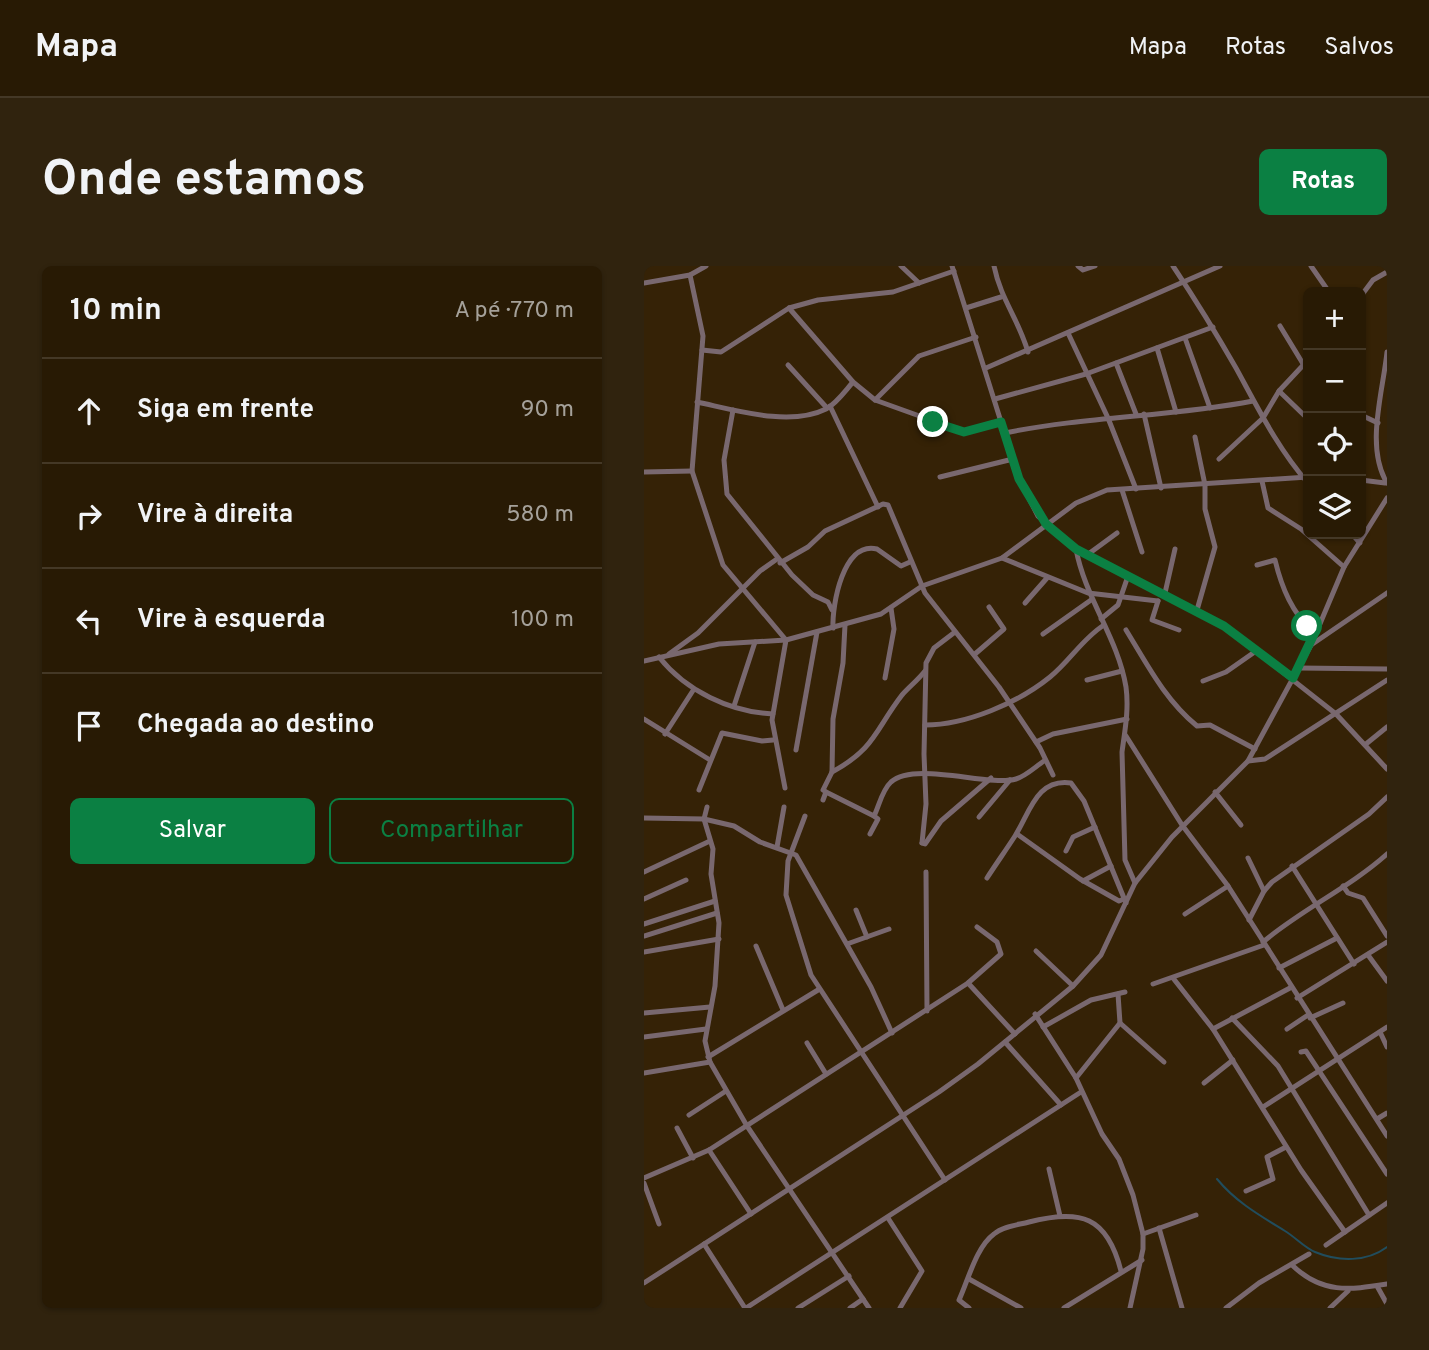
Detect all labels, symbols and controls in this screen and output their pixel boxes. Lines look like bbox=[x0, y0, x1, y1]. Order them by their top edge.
text: Mapa bbox=[35, 27, 118, 69]
text: Mapa bbox=[1129, 33, 1187, 63]
text: Rotas bbox=[1225, 33, 1286, 63]
text: Salvos bbox=[1324, 33, 1394, 63]
button: Rotas bbox=[1259, 149, 1387, 215]
text: Onde estamos bbox=[42, 151, 366, 213]
map controls bbox=[1303, 287, 1366, 539]
button: + bbox=[1303, 287, 1366, 350]
text: 10 min bbox=[70, 293, 162, 330]
text: A pé · 770 m bbox=[454, 297, 574, 326]
button: − bbox=[1303, 350, 1366, 413]
icon: ahead bbox=[70, 392, 108, 430]
text: Siga em frente bbox=[137, 394, 314, 427]
text: 90 m bbox=[521, 396, 574, 425]
route end bbox=[917, 406, 948, 437]
button: locate bbox=[1303, 413, 1366, 476]
button: layers bbox=[1303, 476, 1366, 539]
icon: right bbox=[70, 497, 108, 535]
text: Vire à direita bbox=[137, 499, 293, 532]
text: 580 m bbox=[506, 501, 574, 530]
icon: left bbox=[70, 602, 108, 640]
text: Vire à esquerda bbox=[137, 604, 325, 637]
text: 100 m bbox=[511, 606, 574, 635]
route start bbox=[1291, 610, 1322, 641]
icon: arrive bbox=[70, 707, 108, 745]
text: Chegada ao destino bbox=[137, 709, 374, 742]
button: Salvar bbox=[70, 798, 315, 864]
button: Compartilhar bbox=[329, 798, 574, 864]

